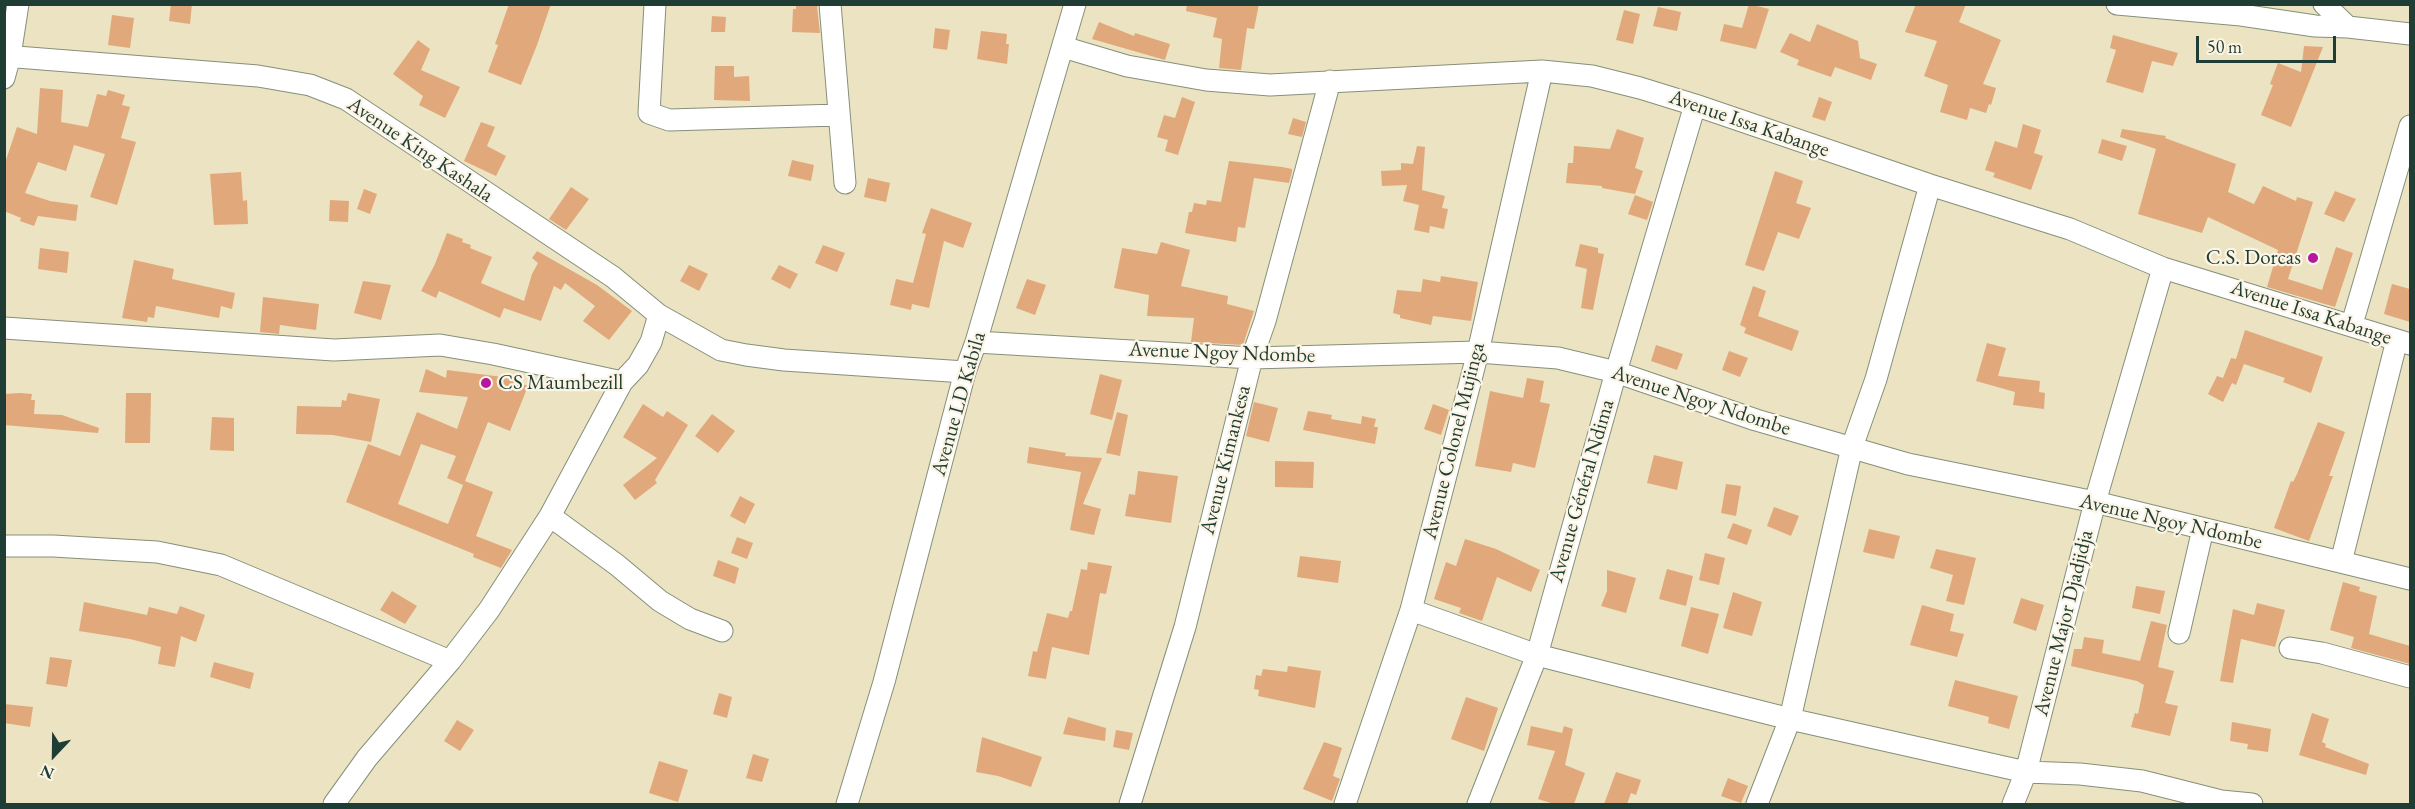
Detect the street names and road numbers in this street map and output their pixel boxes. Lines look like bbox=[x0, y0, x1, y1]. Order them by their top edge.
street label: Avenue Issa Kabange bbox=[1666, 85, 1832, 163]
street label: Avenue King Kashala bbox=[342, 92, 498, 208]
street label: Avenue Issa Kabange bbox=[2227, 275, 2395, 351]
street label: Avenue LD Kabila bbox=[926, 329, 992, 479]
street label: Avenue Ngoy Ndombe bbox=[1128, 337, 1316, 369]
street label: Avenue Colonel Mujinga bbox=[1417, 340, 1491, 542]
street label: Avenue Ngoy Ndombe bbox=[1608, 360, 1794, 442]
street label: Avenue Kimankesa bbox=[1195, 383, 1257, 537]
street label: Avenue Général Ndima bbox=[1544, 397, 1620, 585]
street label: Avenue Ngoy Ndombe bbox=[2077, 489, 2265, 555]
street label: Avenue Major Djadjidja bbox=[2029, 527, 2099, 719]

